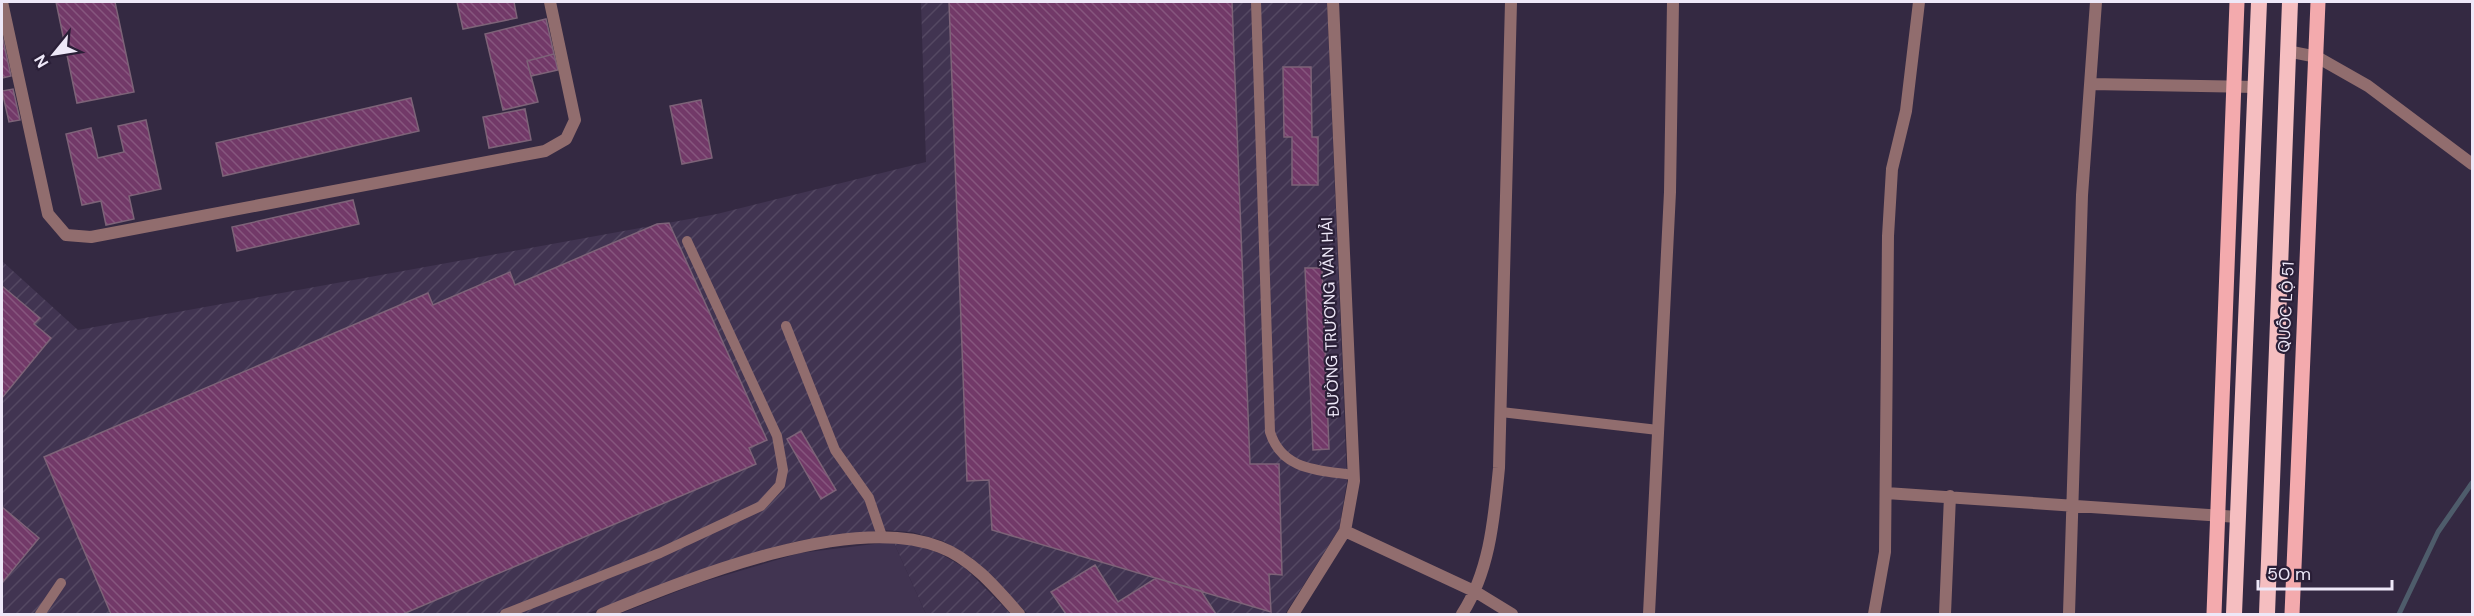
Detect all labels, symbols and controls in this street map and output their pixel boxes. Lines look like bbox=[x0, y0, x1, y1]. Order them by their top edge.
north arrow bbox=[24, 24, 84, 84]
text: N bbox=[29, 51, 53, 72]
street label: ĐƯỜNG TRƯƠNG VĂN HẢI bbox=[1316, 217, 1344, 417]
street label: QUỐC LỘ 51 bbox=[2273, 261, 2299, 353]
scale bar bbox=[2258, 553, 2392, 591]
text: 50 m bbox=[2267, 562, 2311, 586]

